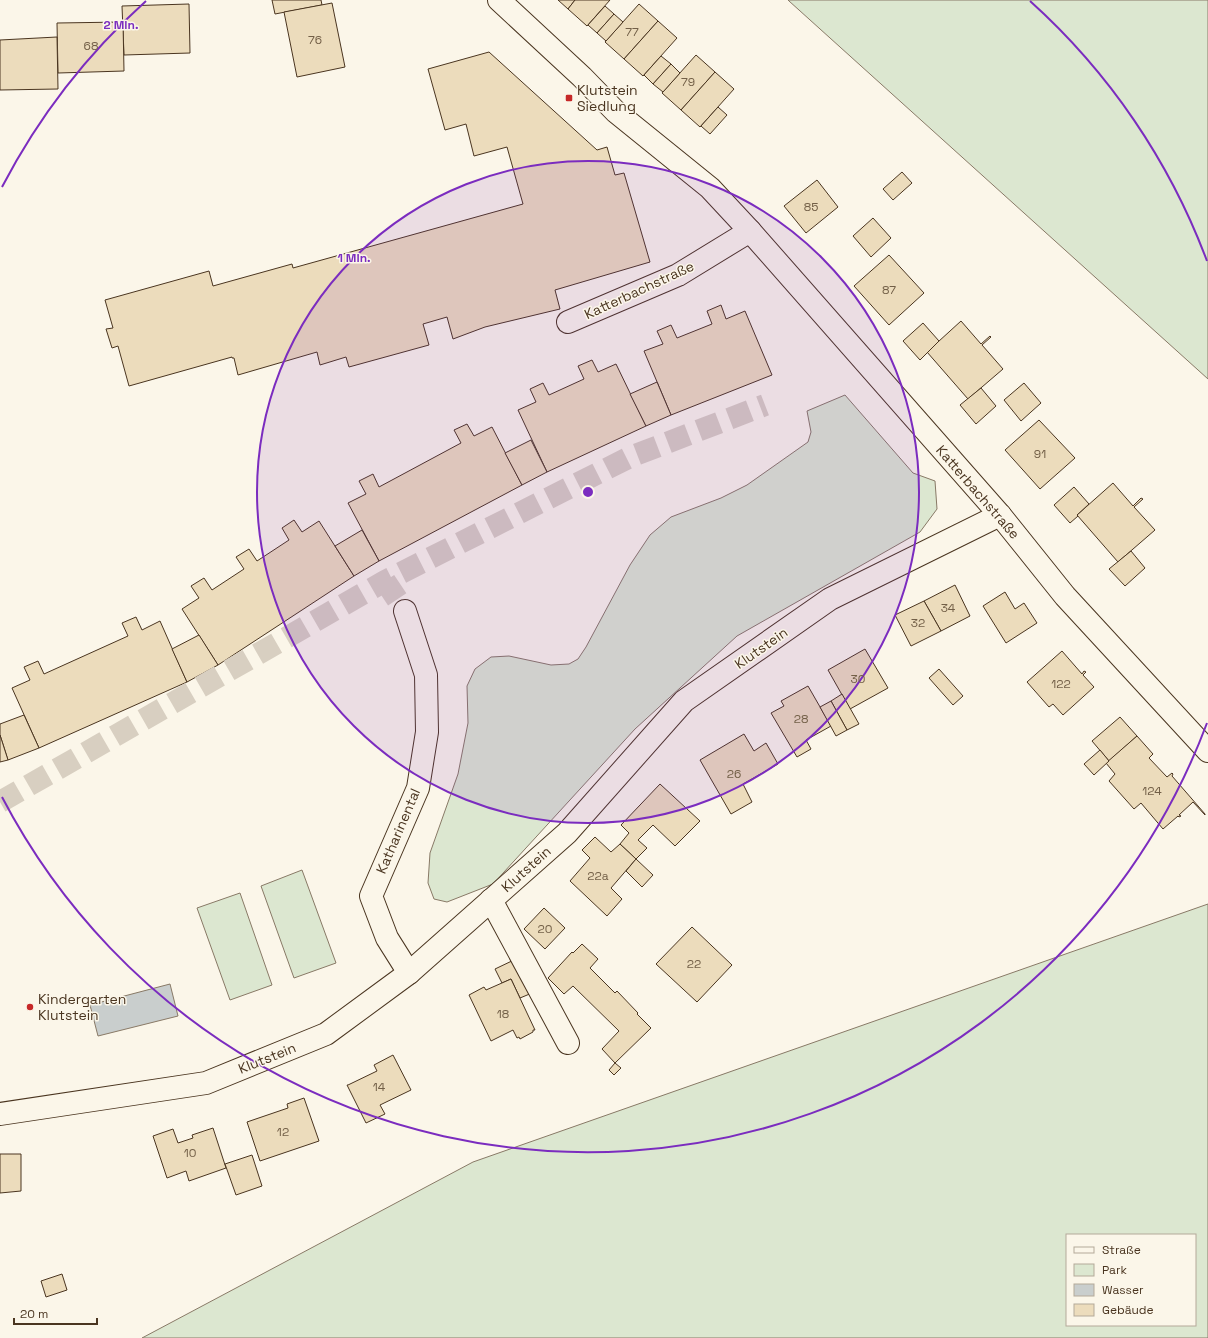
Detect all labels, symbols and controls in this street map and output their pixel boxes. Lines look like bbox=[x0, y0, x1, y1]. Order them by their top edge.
text: 2 Min. bbox=[104, 17, 138, 33]
house number: 77 bbox=[625, 24, 639, 40]
house number: 76 bbox=[308, 32, 322, 48]
house number: 68 bbox=[84, 38, 98, 54]
house number: 79 bbox=[681, 74, 695, 90]
place label: Klutstein Siedlung bbox=[577, 81, 638, 115]
marker: Klutstein Siedlung bbox=[564, 93, 574, 103]
house number: 85 bbox=[804, 199, 818, 215]
text: 1 Min. bbox=[337, 250, 371, 266]
street label: Katterbachstraße bbox=[581, 257, 697, 323]
house number: 87 bbox=[882, 282, 896, 298]
street label: Katterbachstraße bbox=[932, 441, 1024, 543]
house number: 91 bbox=[1034, 446, 1046, 462]
centre of rings bbox=[581, 485, 595, 499]
house number: 34 bbox=[941, 600, 956, 616]
house number: 32 bbox=[911, 615, 925, 631]
street label: Klutstein bbox=[731, 623, 791, 673]
house number: 30 bbox=[851, 671, 865, 687]
house number: 122 bbox=[1051, 676, 1071, 692]
house number: 28 bbox=[794, 711, 808, 727]
house number: 26 bbox=[727, 766, 741, 782]
house number: 124 bbox=[1142, 783, 1162, 799]
street label: Katharinental bbox=[372, 786, 424, 876]
street label: Klutstein bbox=[497, 842, 555, 896]
house number: 22a bbox=[587, 868, 609, 884]
house number: 20 bbox=[538, 921, 552, 937]
house number: 22 bbox=[687, 956, 701, 972]
place label: Kindergarten Klutstein bbox=[38, 990, 126, 1024]
marker: Kindergarten Klutstein bbox=[25, 1002, 35, 1012]
house number: 18 bbox=[497, 1006, 509, 1022]
street label: Klutstein bbox=[235, 1038, 299, 1078]
house number: 14 bbox=[373, 1079, 386, 1095]
house number: 12 bbox=[277, 1124, 289, 1140]
house number: 10 bbox=[184, 1145, 196, 1161]
legend bbox=[1066, 1234, 1196, 1326]
text: Straße bbox=[1102, 1242, 1141, 1258]
text: Park bbox=[1102, 1262, 1127, 1278]
text: Wasser bbox=[1102, 1282, 1144, 1298]
scale bar bbox=[14, 1300, 97, 1326]
text: Gebäude bbox=[1102, 1302, 1154, 1318]
text: 20 m bbox=[20, 1306, 48, 1322]

